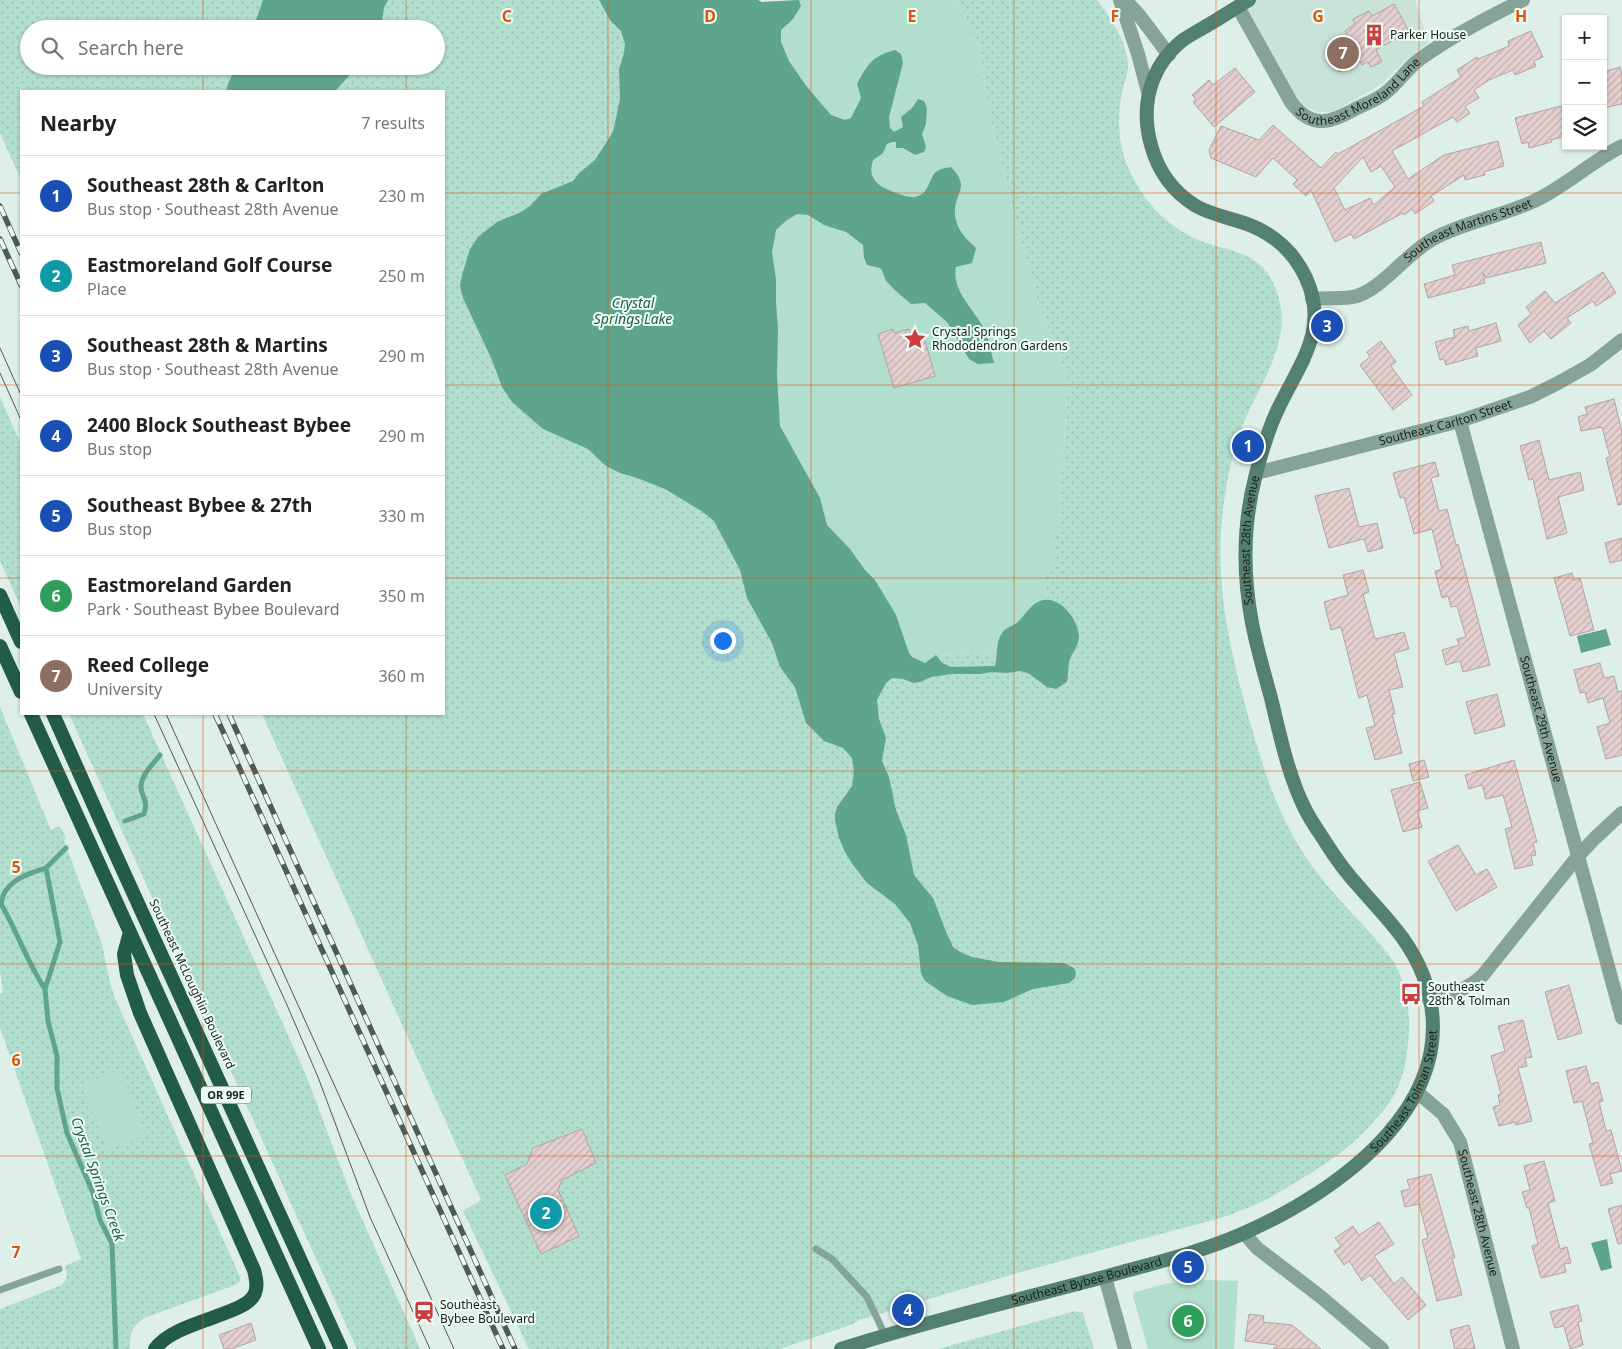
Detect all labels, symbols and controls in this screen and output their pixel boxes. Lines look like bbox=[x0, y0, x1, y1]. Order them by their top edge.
text: C bbox=[502, 5, 512, 27]
text: D bbox=[704, 5, 716, 27]
text: E bbox=[908, 5, 917, 27]
text: F bbox=[1111, 5, 1119, 27]
text: G bbox=[1312, 5, 1324, 27]
text: H bbox=[1515, 5, 1527, 27]
map controls bbox=[1562, 15, 1607, 150]
button: + bbox=[1562, 15, 1607, 60]
search box bbox=[20, 20, 445, 75]
building icon: Parker House bbox=[1361, 22, 1387, 48]
place label: Parker House bbox=[1390, 26, 1467, 43]
icon: search bbox=[38, 34, 66, 62]
pin: 7 bbox=[1327, 34, 1359, 72]
text: Search here bbox=[78, 35, 184, 61]
street label: Southeast Moreland Lane bbox=[1292, 53, 1424, 129]
button: − bbox=[1562, 60, 1607, 105]
button: layers bbox=[1562, 105, 1607, 150]
text: Nearby bbox=[40, 109, 116, 137]
text: 7 results bbox=[361, 112, 425, 134]
text: Southeast 28th & Carlton bbox=[87, 172, 324, 198]
text: 1 bbox=[51, 185, 61, 207]
text: 230 m bbox=[378, 185, 425, 207]
street label: Southeast Martins Street bbox=[1400, 194, 1535, 266]
text: Bus stop · Southeast 28th Avenue bbox=[87, 198, 339, 220]
text: Eastmoreland Golf Course bbox=[87, 252, 332, 278]
text: 2 bbox=[51, 265, 61, 287]
text: 250 m bbox=[378, 265, 425, 287]
text: Place bbox=[87, 278, 127, 300]
water label: Crystal Springs Lake bbox=[594, 293, 672, 328]
pin: 3 bbox=[1311, 307, 1343, 345]
place label: Crystal Springs Rhododendron Gardens bbox=[932, 323, 1068, 354]
place icon: Crystal Springs Rhododendron Gardens bbox=[902, 326, 928, 352]
text: Southeast 28th & Martins bbox=[87, 332, 328, 358]
text: 3 bbox=[51, 345, 61, 367]
text: 290 m bbox=[378, 345, 425, 367]
text: Bus stop · Southeast 28th Avenue bbox=[87, 358, 339, 380]
street label: Southeast Carlton Street bbox=[1377, 395, 1515, 449]
text: 2400 Block Southeast Bybee bbox=[87, 412, 351, 438]
text: 4 bbox=[51, 425, 61, 447]
text: 290 m bbox=[378, 425, 425, 447]
pin: 1 bbox=[1232, 427, 1264, 465]
text: Bus stop bbox=[87, 438, 152, 460]
street label: Southeast 28th Avenue bbox=[1237, 473, 1263, 606]
text: Southeast Bybee & 27th bbox=[87, 492, 312, 518]
text: 5 bbox=[51, 505, 61, 527]
text: 330 m bbox=[378, 505, 425, 527]
text: Bus stop bbox=[87, 518, 152, 540]
text: Eastmoreland Garden bbox=[87, 572, 292, 598]
text: 6 bbox=[51, 585, 61, 607]
text: 350 m bbox=[378, 585, 425, 607]
text: Park · Southeast Bybee Boulevard bbox=[87, 598, 340, 620]
your location bbox=[710, 628, 736, 654]
text: Reed College bbox=[87, 652, 209, 678]
street label: Southeast 29th Avenue bbox=[1516, 654, 1567, 785]
text: 7 bbox=[51, 665, 61, 687]
text: 360 m bbox=[378, 665, 425, 687]
text: University bbox=[87, 678, 162, 700]
text: 5 bbox=[11, 856, 21, 878]
street label: Southeast McLoughlin Boulevard bbox=[145, 896, 239, 1072]
place label: Southeast 28th & Tolman bbox=[1428, 978, 1510, 1009]
bus stop icon: Southeast 28th & Tolman bbox=[1398, 981, 1424, 1007]
street label: Southeast Tolman Street bbox=[1366, 1029, 1441, 1156]
text: 6 bbox=[11, 1049, 21, 1071]
road number: OR 99E bbox=[201, 1086, 251, 1104]
water label: Crystal Springs Creek bbox=[67, 1114, 130, 1245]
street label: Southeast 28th Avenue bbox=[1454, 1147, 1503, 1278]
pin: 2 bbox=[530, 1194, 562, 1232]
text: 7 bbox=[11, 1241, 21, 1263]
pin: 5 bbox=[1172, 1248, 1204, 1286]
street label: Southeast Bybee Boulevard bbox=[1010, 1253, 1164, 1309]
pin: 4 bbox=[892, 1291, 924, 1329]
place label: Southeast Bybee Boulevard bbox=[440, 1296, 535, 1327]
station icon: Southeast Bybee Boulevard bbox=[411, 1299, 437, 1325]
pin: 6 bbox=[1172, 1302, 1204, 1340]

